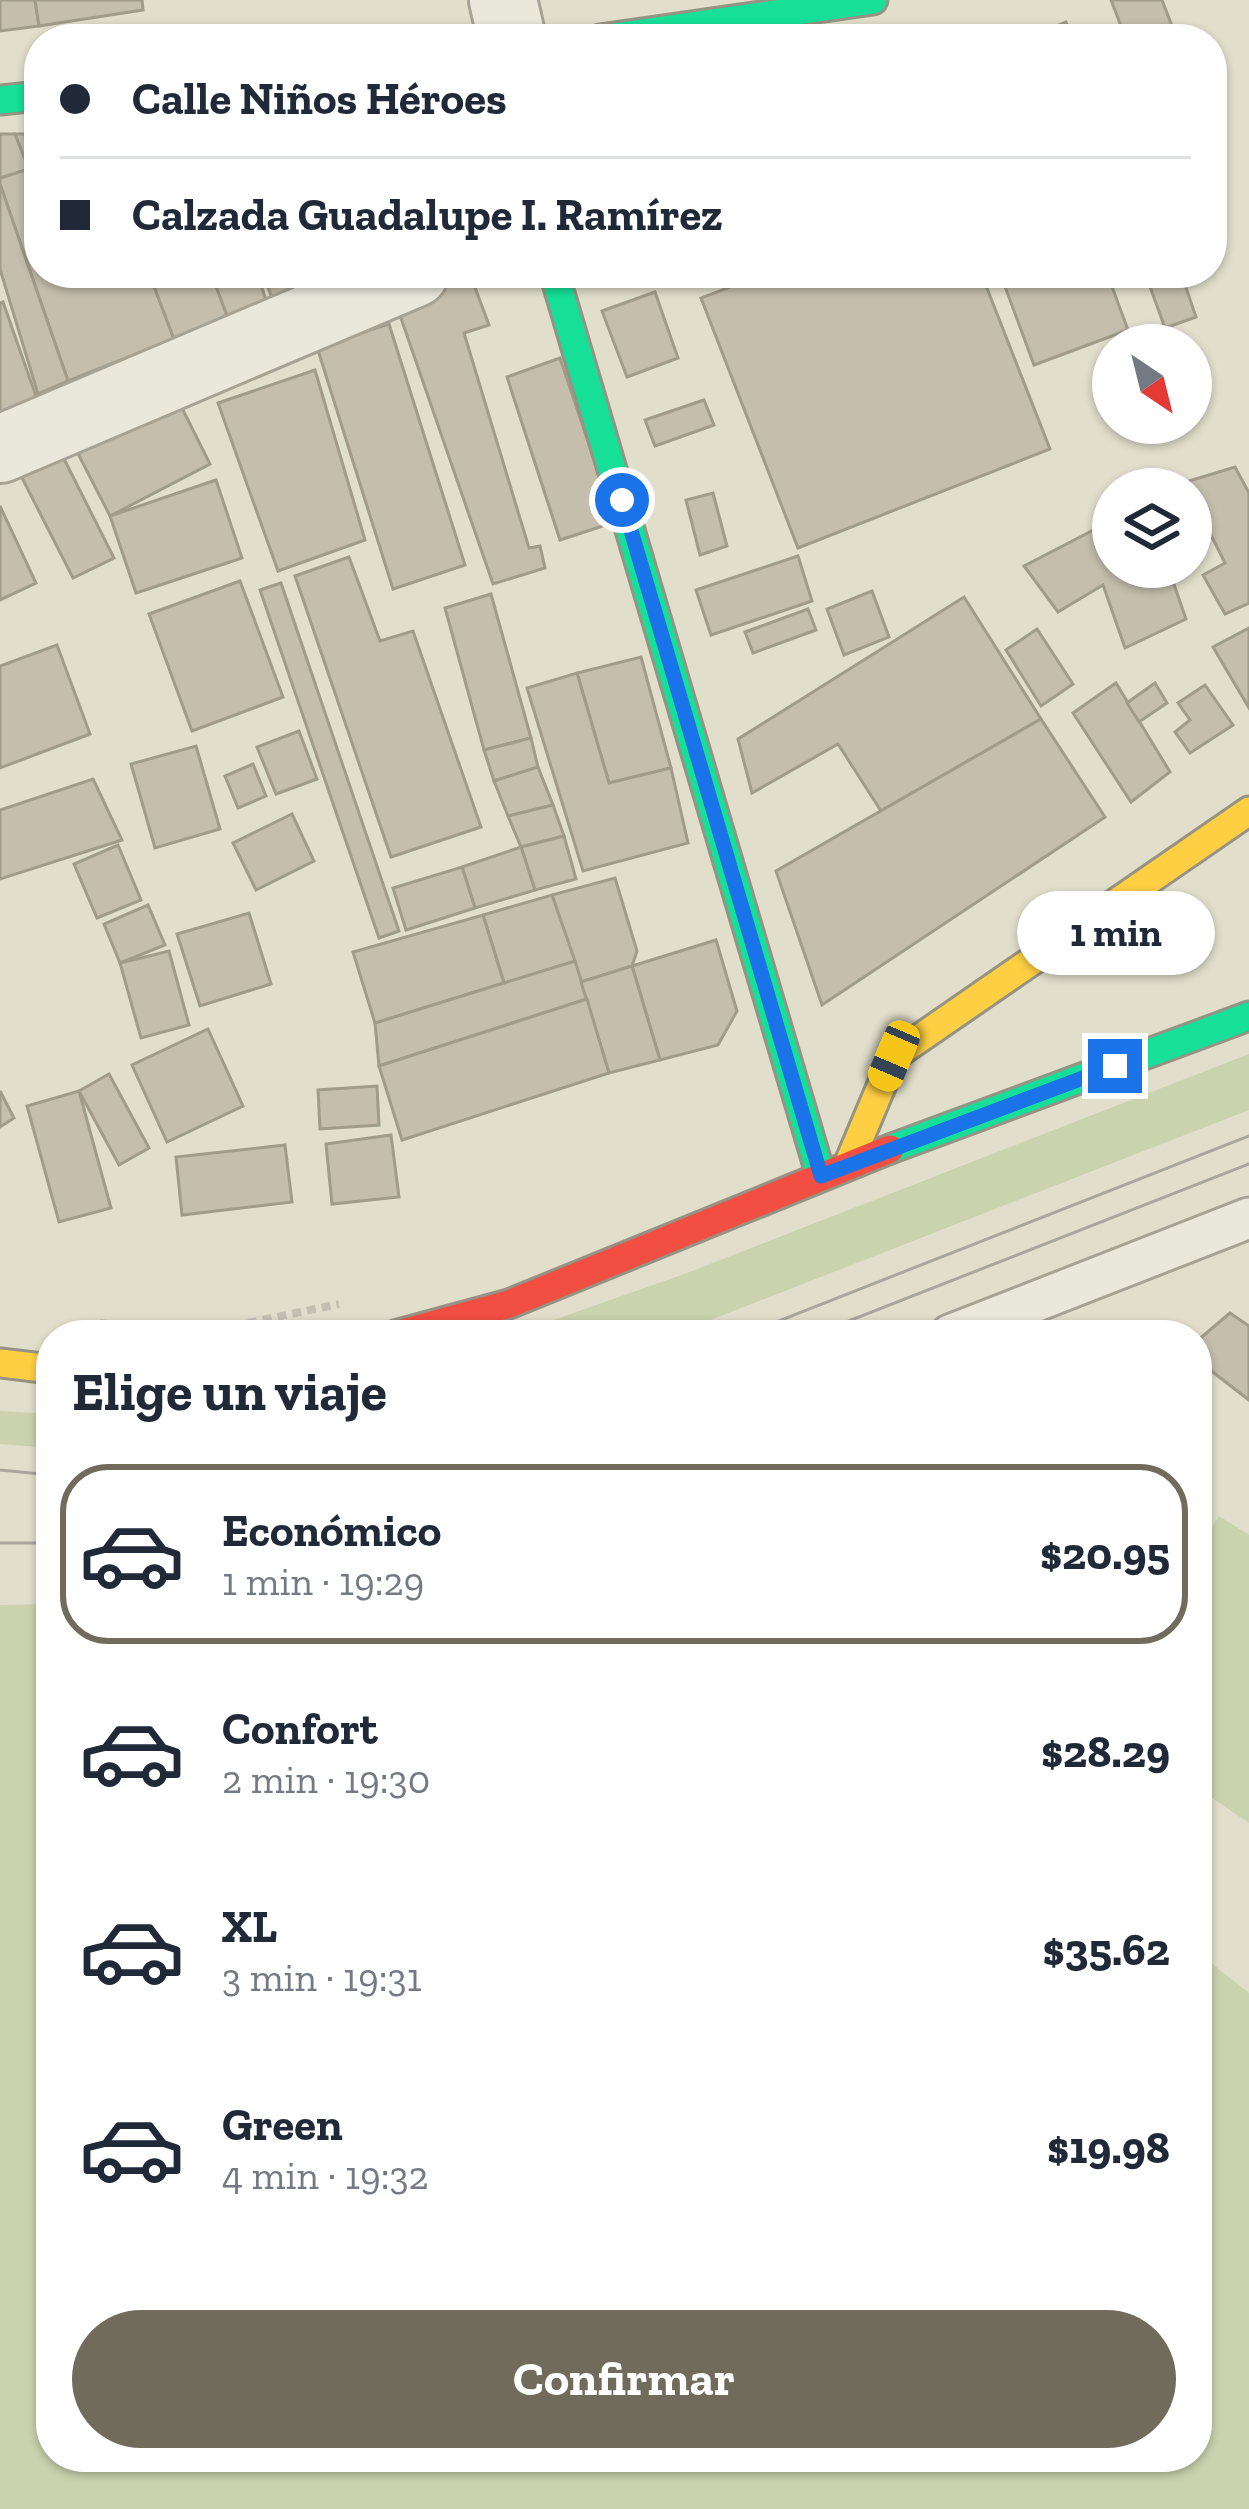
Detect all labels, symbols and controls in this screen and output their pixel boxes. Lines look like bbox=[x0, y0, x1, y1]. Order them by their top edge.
text: Calle Niños Héroes bbox=[132, 72, 507, 126]
text: Calzada Guadalupe I. Ramírez bbox=[132, 188, 723, 242]
north arrow bbox=[1092, 324, 1212, 444]
map controls bbox=[1092, 324, 1212, 588]
button: layers bbox=[1092, 468, 1212, 588]
route start bbox=[595, 473, 649, 527]
callout: 1 min bbox=[1016, 892, 1214, 976]
text: 1 min bbox=[1070, 909, 1162, 956]
car bbox=[863, 1016, 925, 1096]
route end bbox=[1088, 1039, 1142, 1093]
text: Elige un viaje bbox=[72, 1359, 387, 1424]
icon: car bbox=[78, 1500, 186, 1608]
text: Económico bbox=[222, 1504, 441, 1558]
text: $20.95 bbox=[1040, 1527, 1170, 1581]
text: 1 min · 19:29 bbox=[222, 1558, 424, 1605]
icon: car bbox=[78, 1698, 186, 1806]
text: Confort bbox=[222, 1702, 378, 1756]
text: $28.29 bbox=[1041, 1725, 1170, 1779]
text: 2 min · 19:30 bbox=[222, 1756, 430, 1803]
icon: car bbox=[78, 1896, 186, 2004]
text: XL bbox=[222, 1900, 277, 1954]
text: $35.62 bbox=[1043, 1923, 1170, 1977]
text: 3 min · 19:31 bbox=[222, 1954, 422, 2001]
icon: car bbox=[78, 2094, 186, 2202]
text: Green bbox=[222, 2098, 343, 2152]
text: $19.98 bbox=[1047, 2121, 1170, 2175]
text: 4 min · 19:32 bbox=[222, 2152, 429, 2199]
button: Confirmar bbox=[72, 2310, 1176, 2448]

